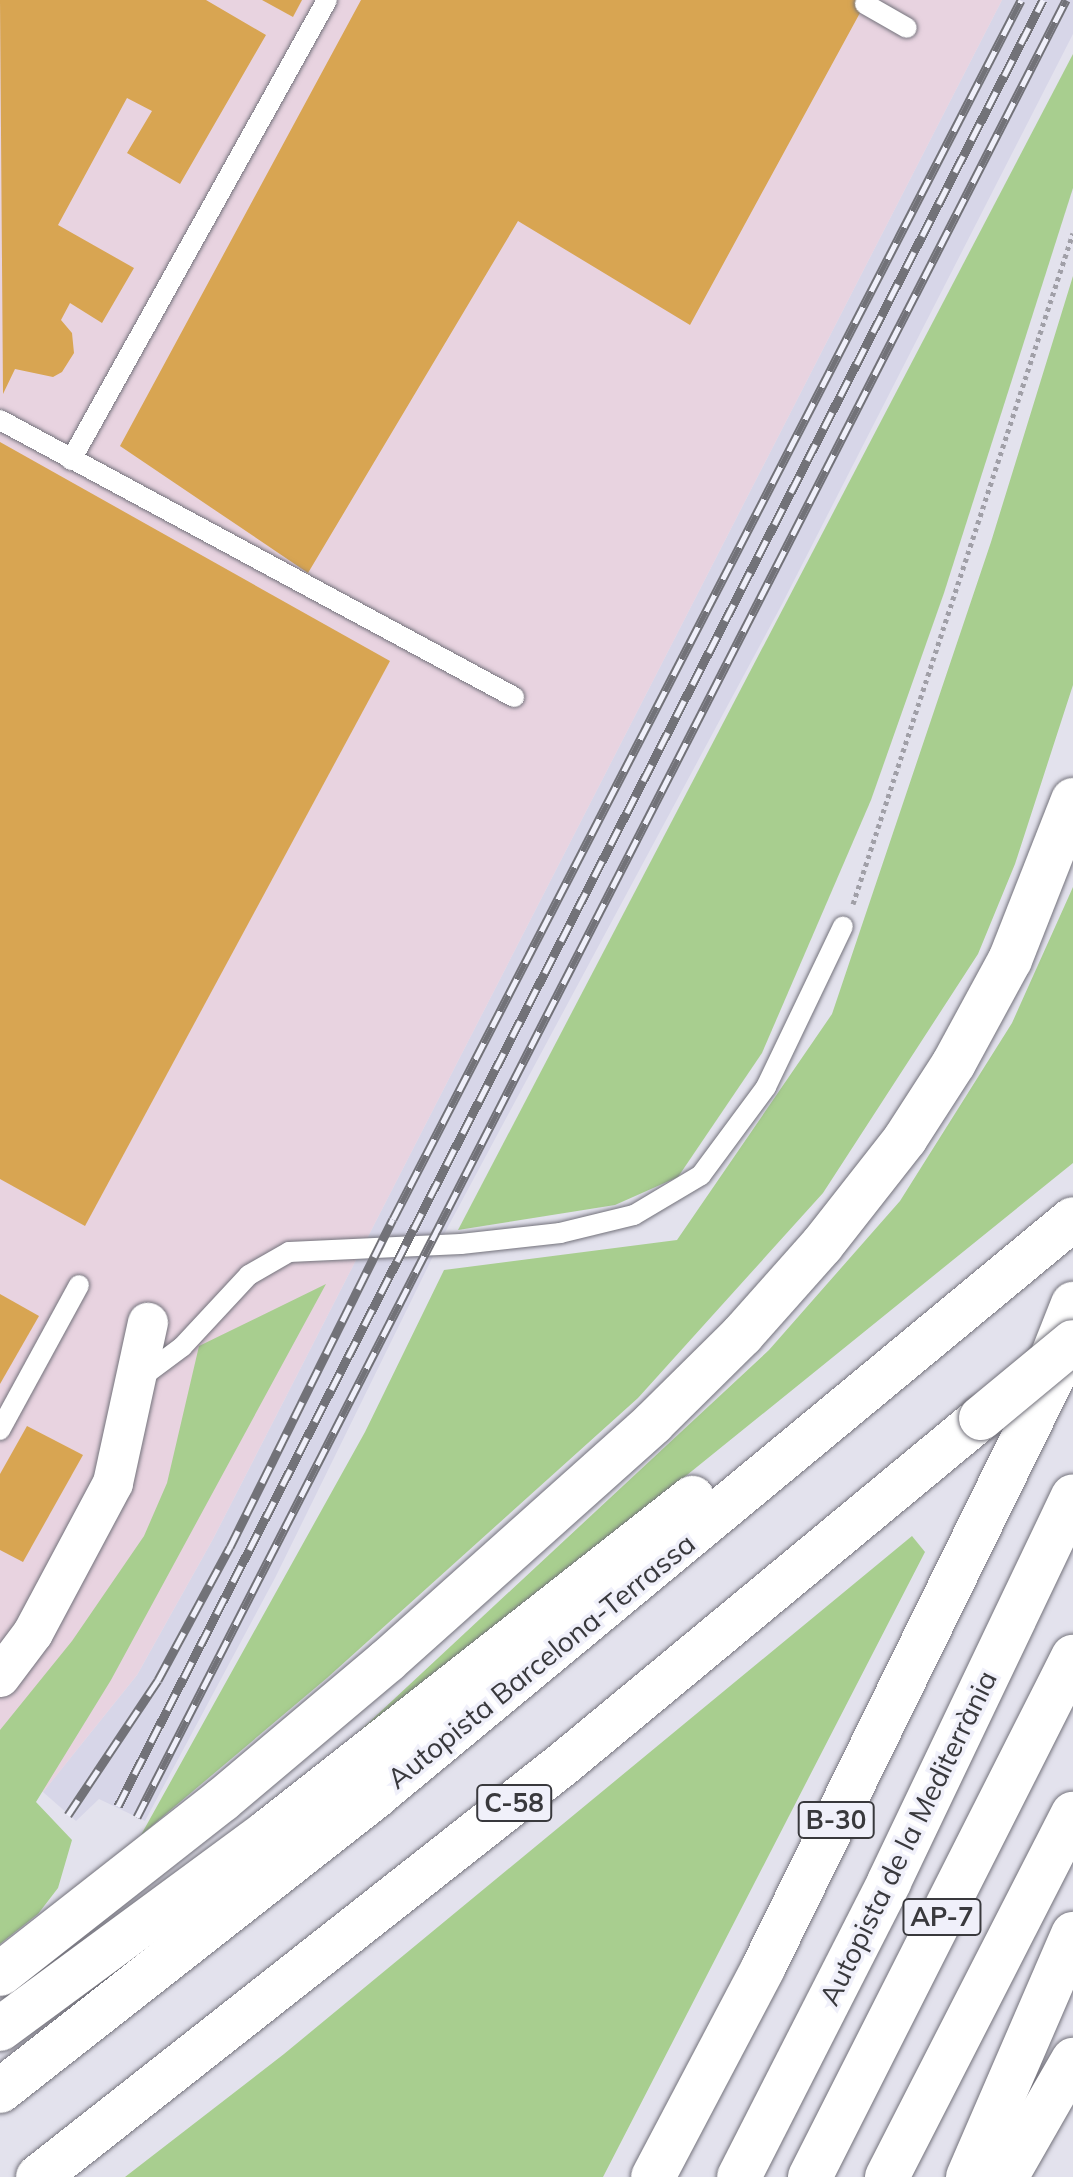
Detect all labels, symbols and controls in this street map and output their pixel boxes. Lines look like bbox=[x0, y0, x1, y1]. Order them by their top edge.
street label: Autopista Barcelona-Terrassa bbox=[380, 1526, 702, 1796]
street label: Autopista de la Mediterrània bbox=[812, 1665, 1004, 2011]
road number: C-58 bbox=[476, 1781, 552, 1825]
road number: B-30 bbox=[796, 1798, 876, 1842]
road number: AP-7 bbox=[902, 1895, 982, 1939]

